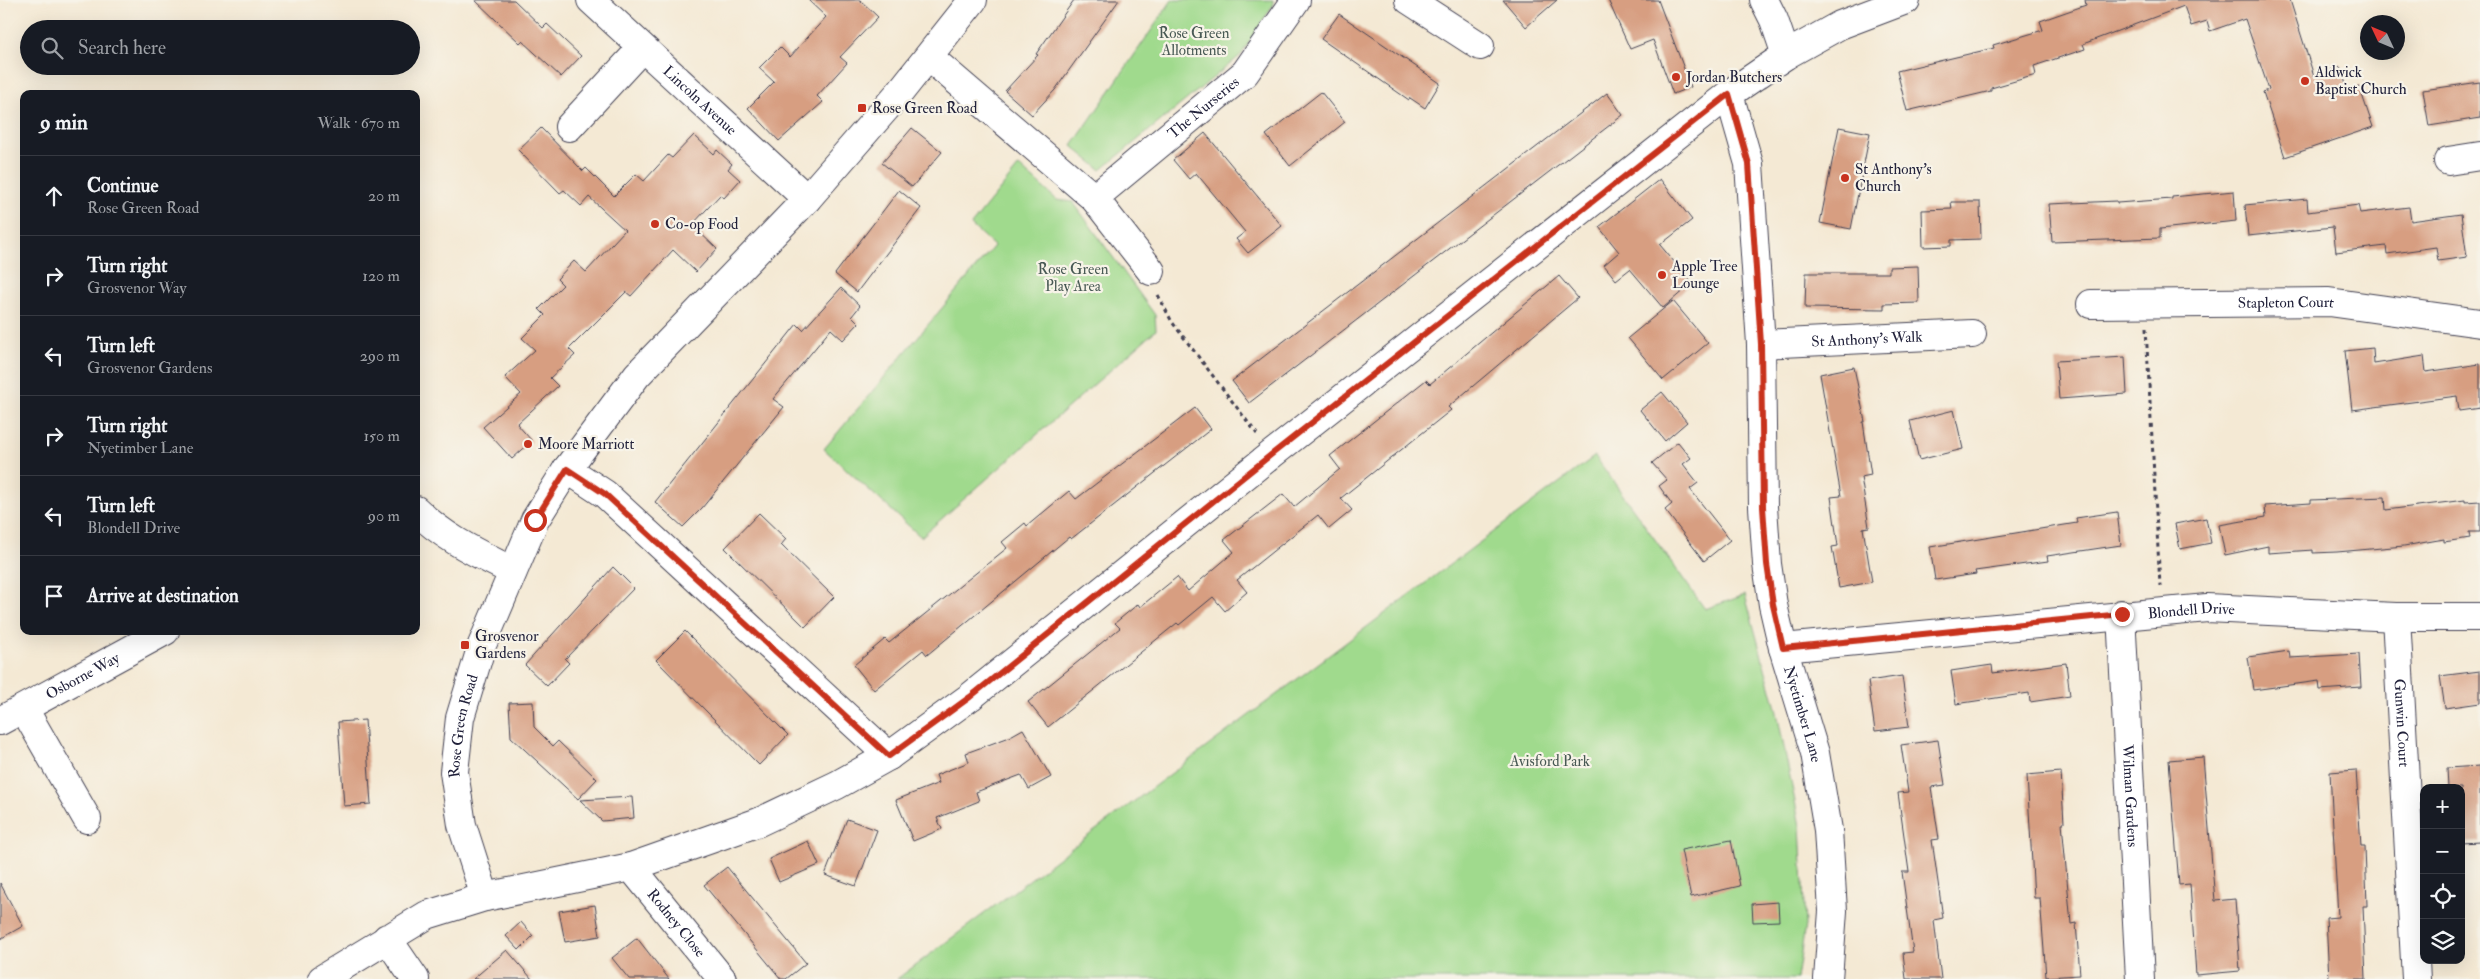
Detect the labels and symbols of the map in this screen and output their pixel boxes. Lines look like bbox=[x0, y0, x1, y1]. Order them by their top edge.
north arrow bbox=[2360, 15, 2405, 60]
park label: Rose Green Allotments bbox=[1159, 24, 1230, 60]
street label: Lincoln Avenue bbox=[659, 62, 741, 139]
place label: Aldwick Baptist Church bbox=[2314, 63, 2407, 100]
place label: Jordan Butchers bbox=[1685, 68, 1782, 88]
marker: Jordan Butchers bbox=[1670, 71, 1682, 83]
street label: The Nurseries bbox=[1164, 73, 1243, 143]
marker: Aldwick Baptist Church bbox=[2299, 75, 2311, 87]
place label: Rose Green Road bbox=[872, 99, 978, 118]
marker: Rose Green Road bbox=[856, 102, 868, 114]
place label: St Anthony’s Church bbox=[1855, 160, 1932, 196]
marker: St Anthony’s Church bbox=[1839, 172, 1851, 184]
place label: Co-op Food bbox=[665, 215, 739, 235]
marker: Co-op Food bbox=[649, 218, 661, 230]
place label: Apple Tree Lounge bbox=[1671, 257, 1737, 293]
park label: Rose Green Play Area bbox=[1038, 260, 1109, 296]
marker: Apple Tree Lounge bbox=[1656, 269, 1668, 281]
street label: Stapleton Court bbox=[2238, 293, 2335, 314]
street label: St Anthony's Walk bbox=[1811, 327, 1923, 352]
place label: Moore Marriott bbox=[538, 435, 634, 454]
marker: Moore Marriott bbox=[522, 438, 534, 450]
route start bbox=[524, 509, 547, 532]
street label: Blondell Drive bbox=[2147, 599, 2235, 624]
route end bbox=[2111, 603, 2134, 626]
place label: Grosvenor Gardens bbox=[475, 627, 539, 663]
marker: Grosvenor Gardens bbox=[459, 639, 471, 651]
street label: Osborne Way bbox=[43, 648, 123, 704]
street label: Nyetimber Lane bbox=[1779, 664, 1825, 764]
street label: Rose Green Road bbox=[444, 672, 483, 779]
street label: Gunwin Court bbox=[2389, 678, 2413, 768]
street label: Wilman Gardens bbox=[2118, 743, 2142, 848]
park label: Avisford Park bbox=[1509, 752, 1590, 771]
street label: Rodney Close bbox=[643, 885, 709, 961]

